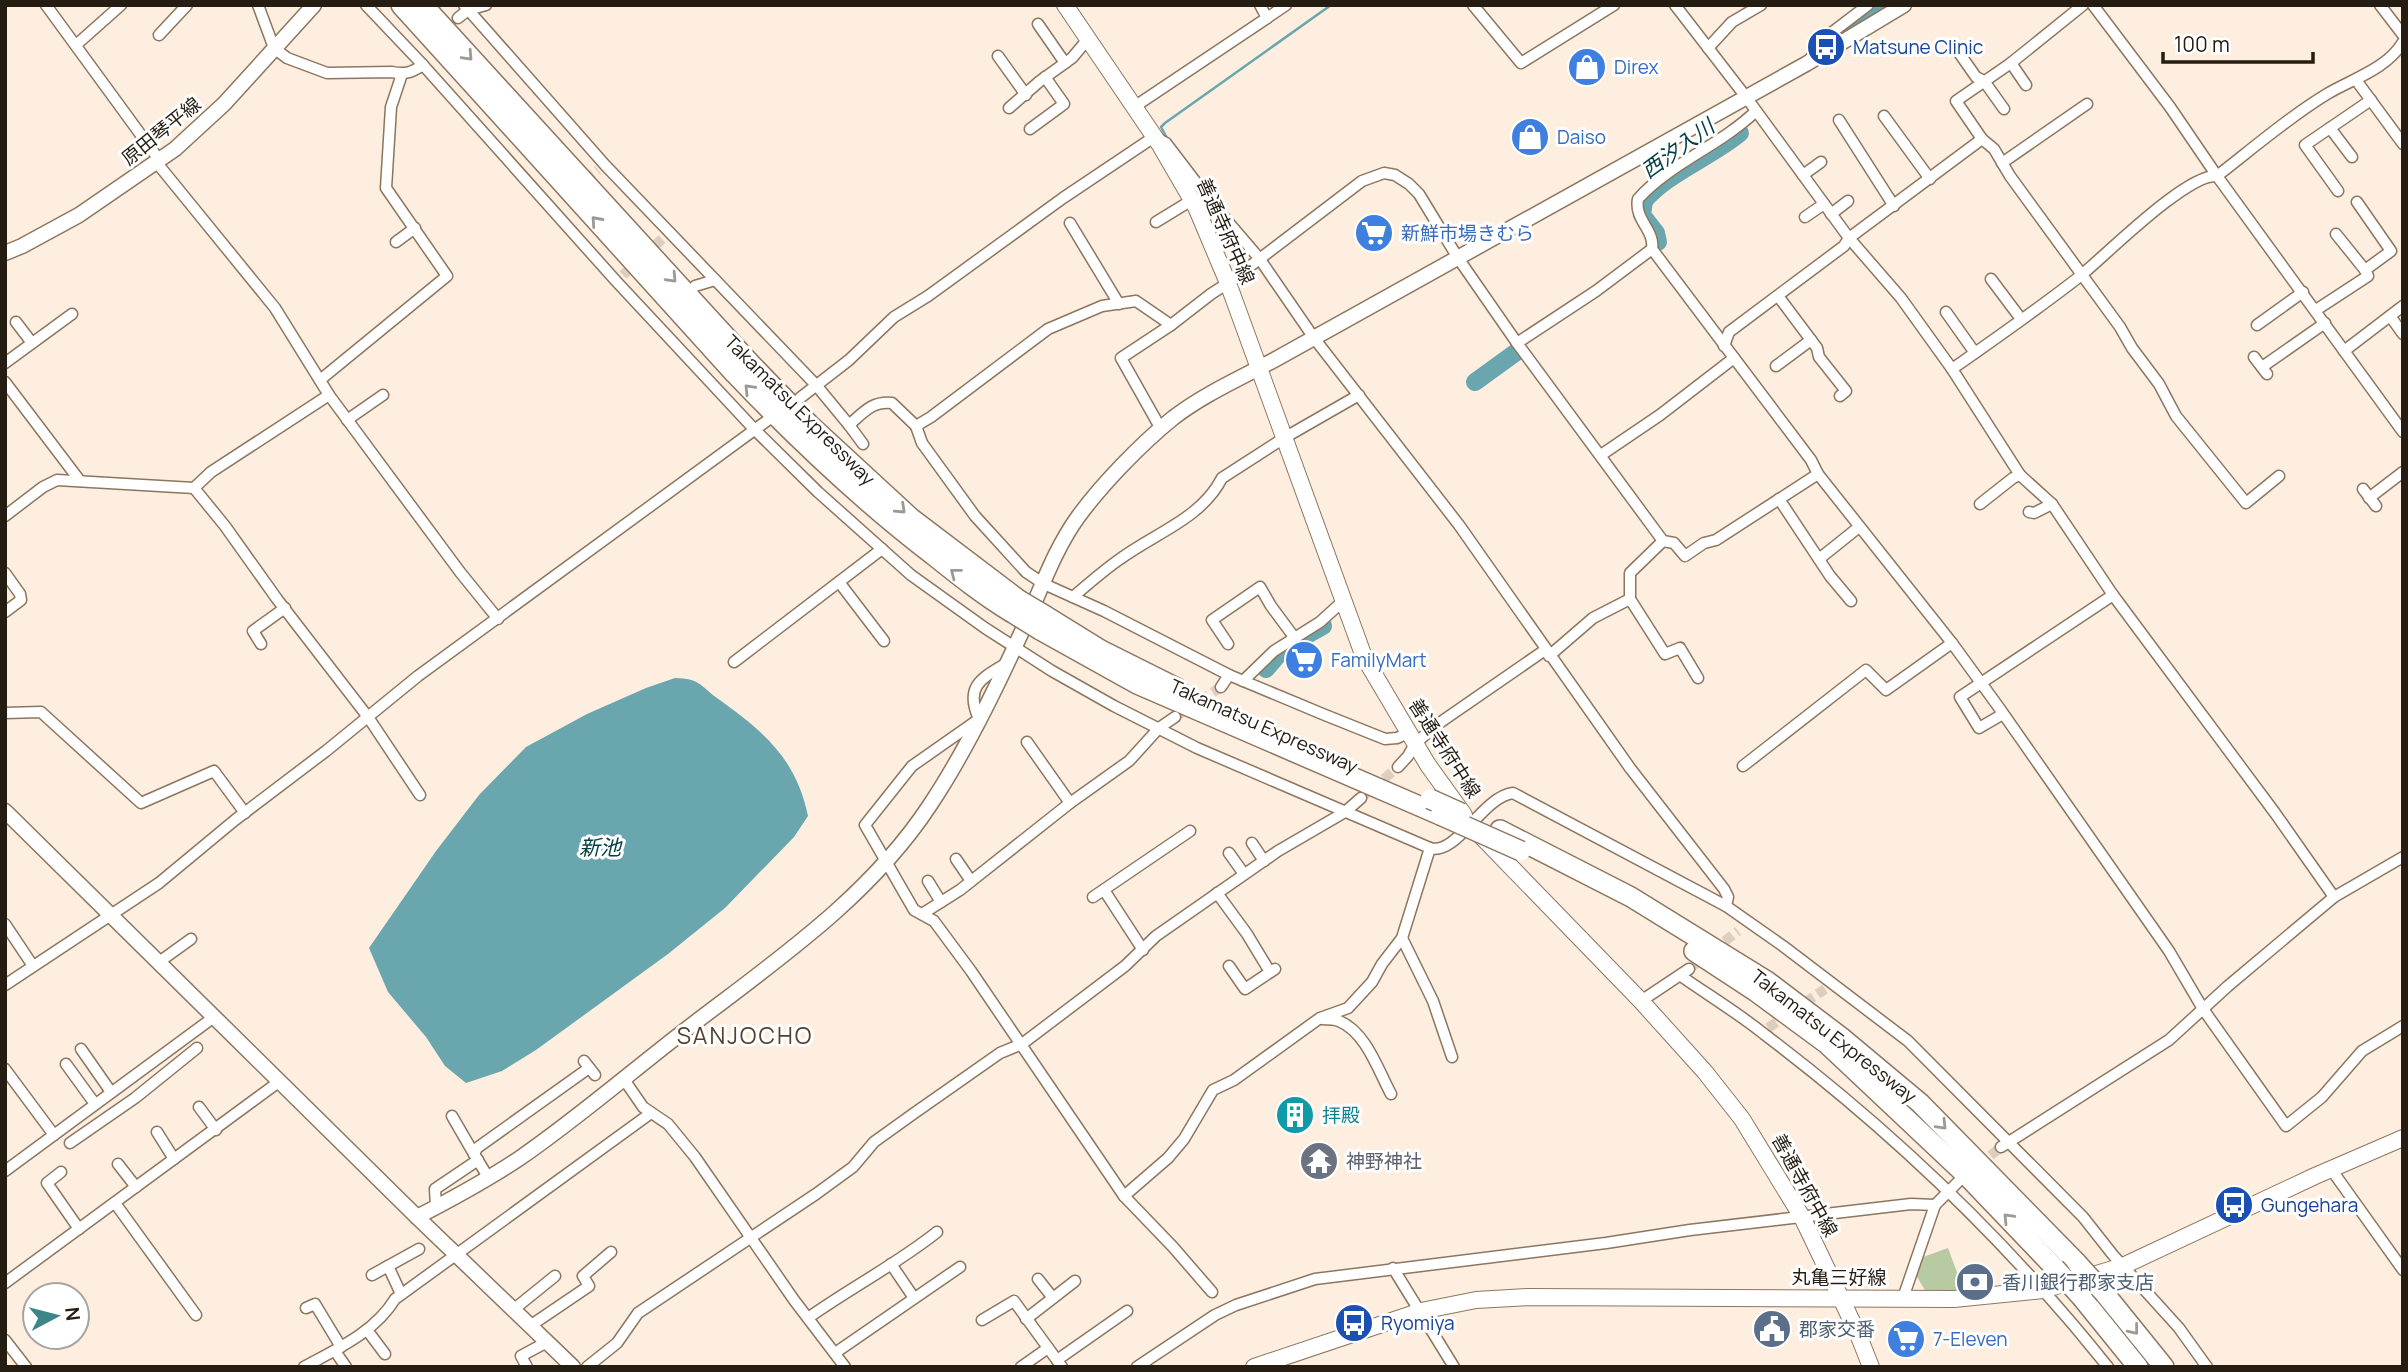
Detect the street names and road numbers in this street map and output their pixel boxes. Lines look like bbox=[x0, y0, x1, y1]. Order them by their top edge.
street label: 原田琴平線 bbox=[116, 91, 206, 171]
street label: 善通寺府中線 bbox=[1191, 174, 1261, 288]
street label: Takamatsu Expressway bbox=[719, 329, 881, 491]
street label: Takamatsu Expressway bbox=[1166, 673, 1362, 779]
street label: 善通寺府中線 bbox=[1403, 693, 1487, 803]
street label: Takamatsu Expressway bbox=[1746, 963, 1922, 1109]
street label: 善通寺府中線 bbox=[1766, 1129, 1844, 1241]
street label: 丸亀三好線 bbox=[1791, 1264, 1887, 1290]

